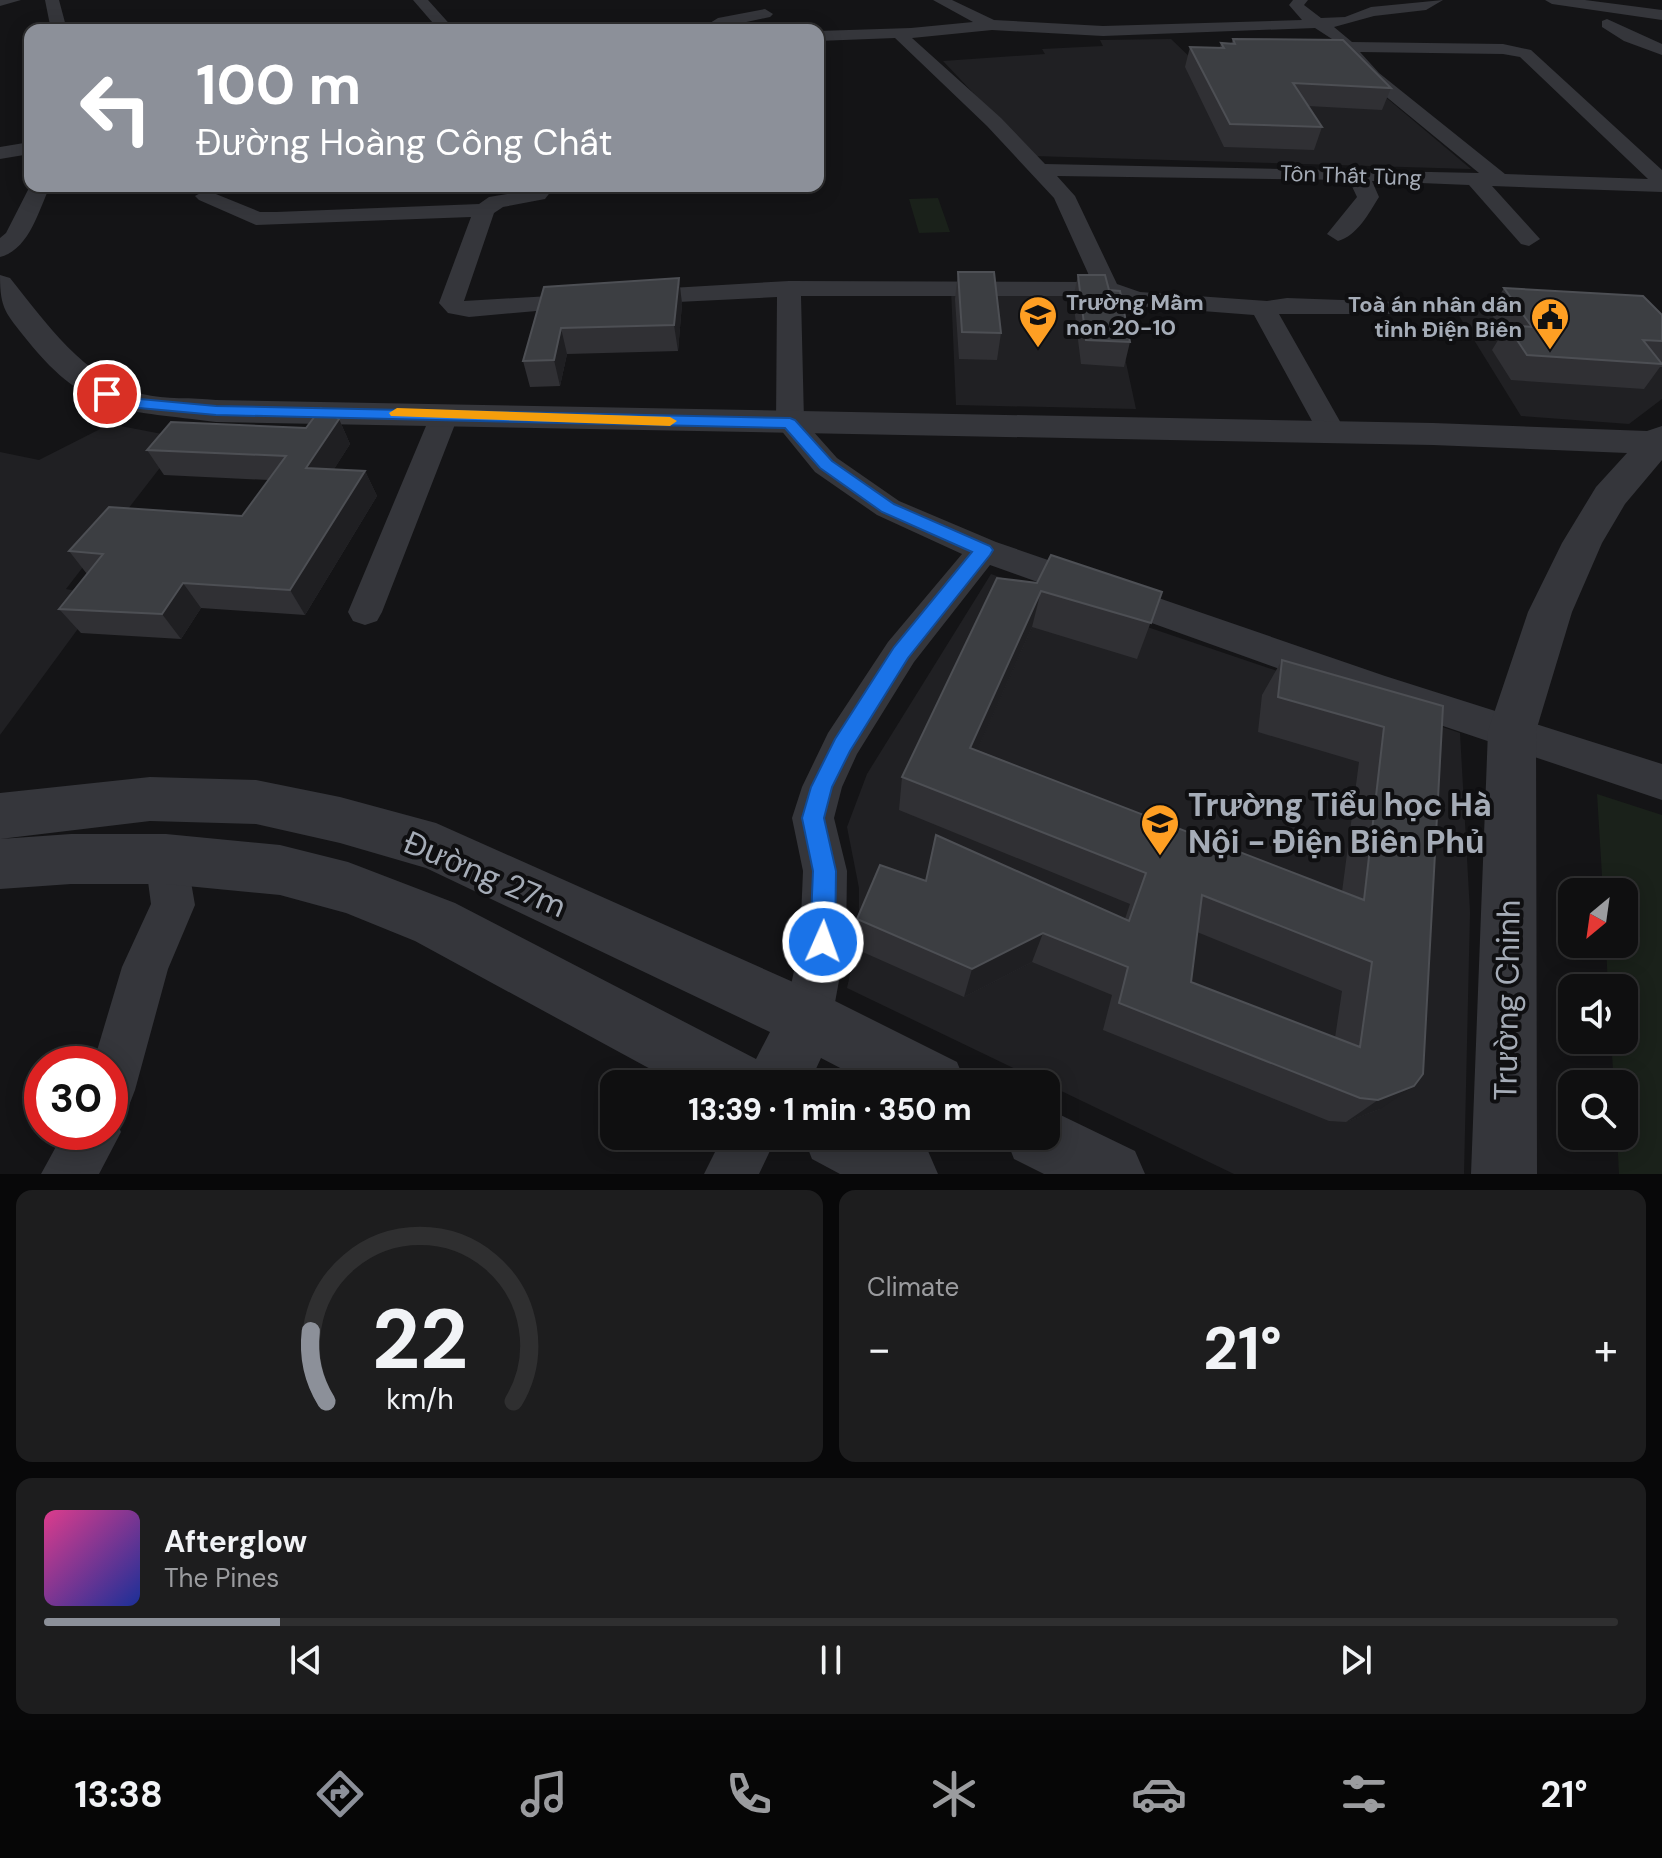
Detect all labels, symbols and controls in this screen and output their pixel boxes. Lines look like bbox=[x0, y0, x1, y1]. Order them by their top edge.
text: 100 m bbox=[196, 48, 361, 121]
icon: left bbox=[64, 56, 168, 160]
text: Đường Hoàng Công Chất bbox=[196, 119, 613, 166]
street label: Tôn Thất Tùng bbox=[1280, 159, 1422, 192]
place label: Trường Mầm non 20-10 bbox=[1066, 288, 1204, 342]
place label: Toà án nhân dân tỉnh Điện Biên bbox=[1348, 290, 1522, 344]
school or university icon: Trường Mầm non 20-10 bbox=[1017, 294, 1059, 349]
public building icon: Toà án nhân dân tỉnh Điện Biên bbox=[1529, 296, 1571, 351]
pin bbox=[73, 360, 141, 428]
icon: arrive bbox=[85, 372, 129, 416]
place label: Trường Tiểu học Hà Nội - Điện Biên Phủ bbox=[1188, 784, 1492, 863]
school or university icon: Trường Tiểu học Hà Nội - Điện Biên Phủ bbox=[1139, 802, 1181, 857]
street label: Đường 27m bbox=[397, 821, 573, 927]
north arrow bbox=[1558, 878, 1638, 958]
map controls bbox=[1558, 878, 1638, 1150]
street label: Trường Chinh bbox=[1484, 899, 1530, 1101]
position arrow bbox=[781, 900, 865, 984]
button: sound bbox=[1558, 974, 1638, 1054]
speed limit sign: 30 bbox=[24, 1046, 128, 1150]
button: search bbox=[1558, 1070, 1638, 1150]
text: 13:39 · 1 min · 350 m bbox=[688, 1090, 972, 1129]
text: Climate bbox=[867, 1270, 959, 1304]
text: 22 bbox=[372, 1285, 467, 1394]
text: 21° bbox=[1203, 1309, 1282, 1388]
text: − bbox=[867, 1320, 891, 1378]
text: + bbox=[1594, 1320, 1618, 1378]
text: km/h bbox=[386, 1381, 453, 1418]
text: Afterglow bbox=[164, 1522, 307, 1561]
text: The Pines bbox=[164, 1561, 279, 1595]
icon: previous bbox=[284, 1638, 328, 1682]
icon: pause bbox=[809, 1638, 853, 1682]
icon: next bbox=[1334, 1638, 1378, 1682]
icon: directions bbox=[312, 1766, 368, 1822]
icon: music bbox=[516, 1766, 572, 1822]
icon: phone bbox=[721, 1766, 777, 1822]
icon: climate bbox=[926, 1766, 982, 1822]
icon: car bbox=[1131, 1766, 1187, 1822]
icon: filters bbox=[1336, 1766, 1392, 1822]
text: 13:38 bbox=[74, 1771, 163, 1818]
text: 21° bbox=[1541, 1771, 1588, 1818]

